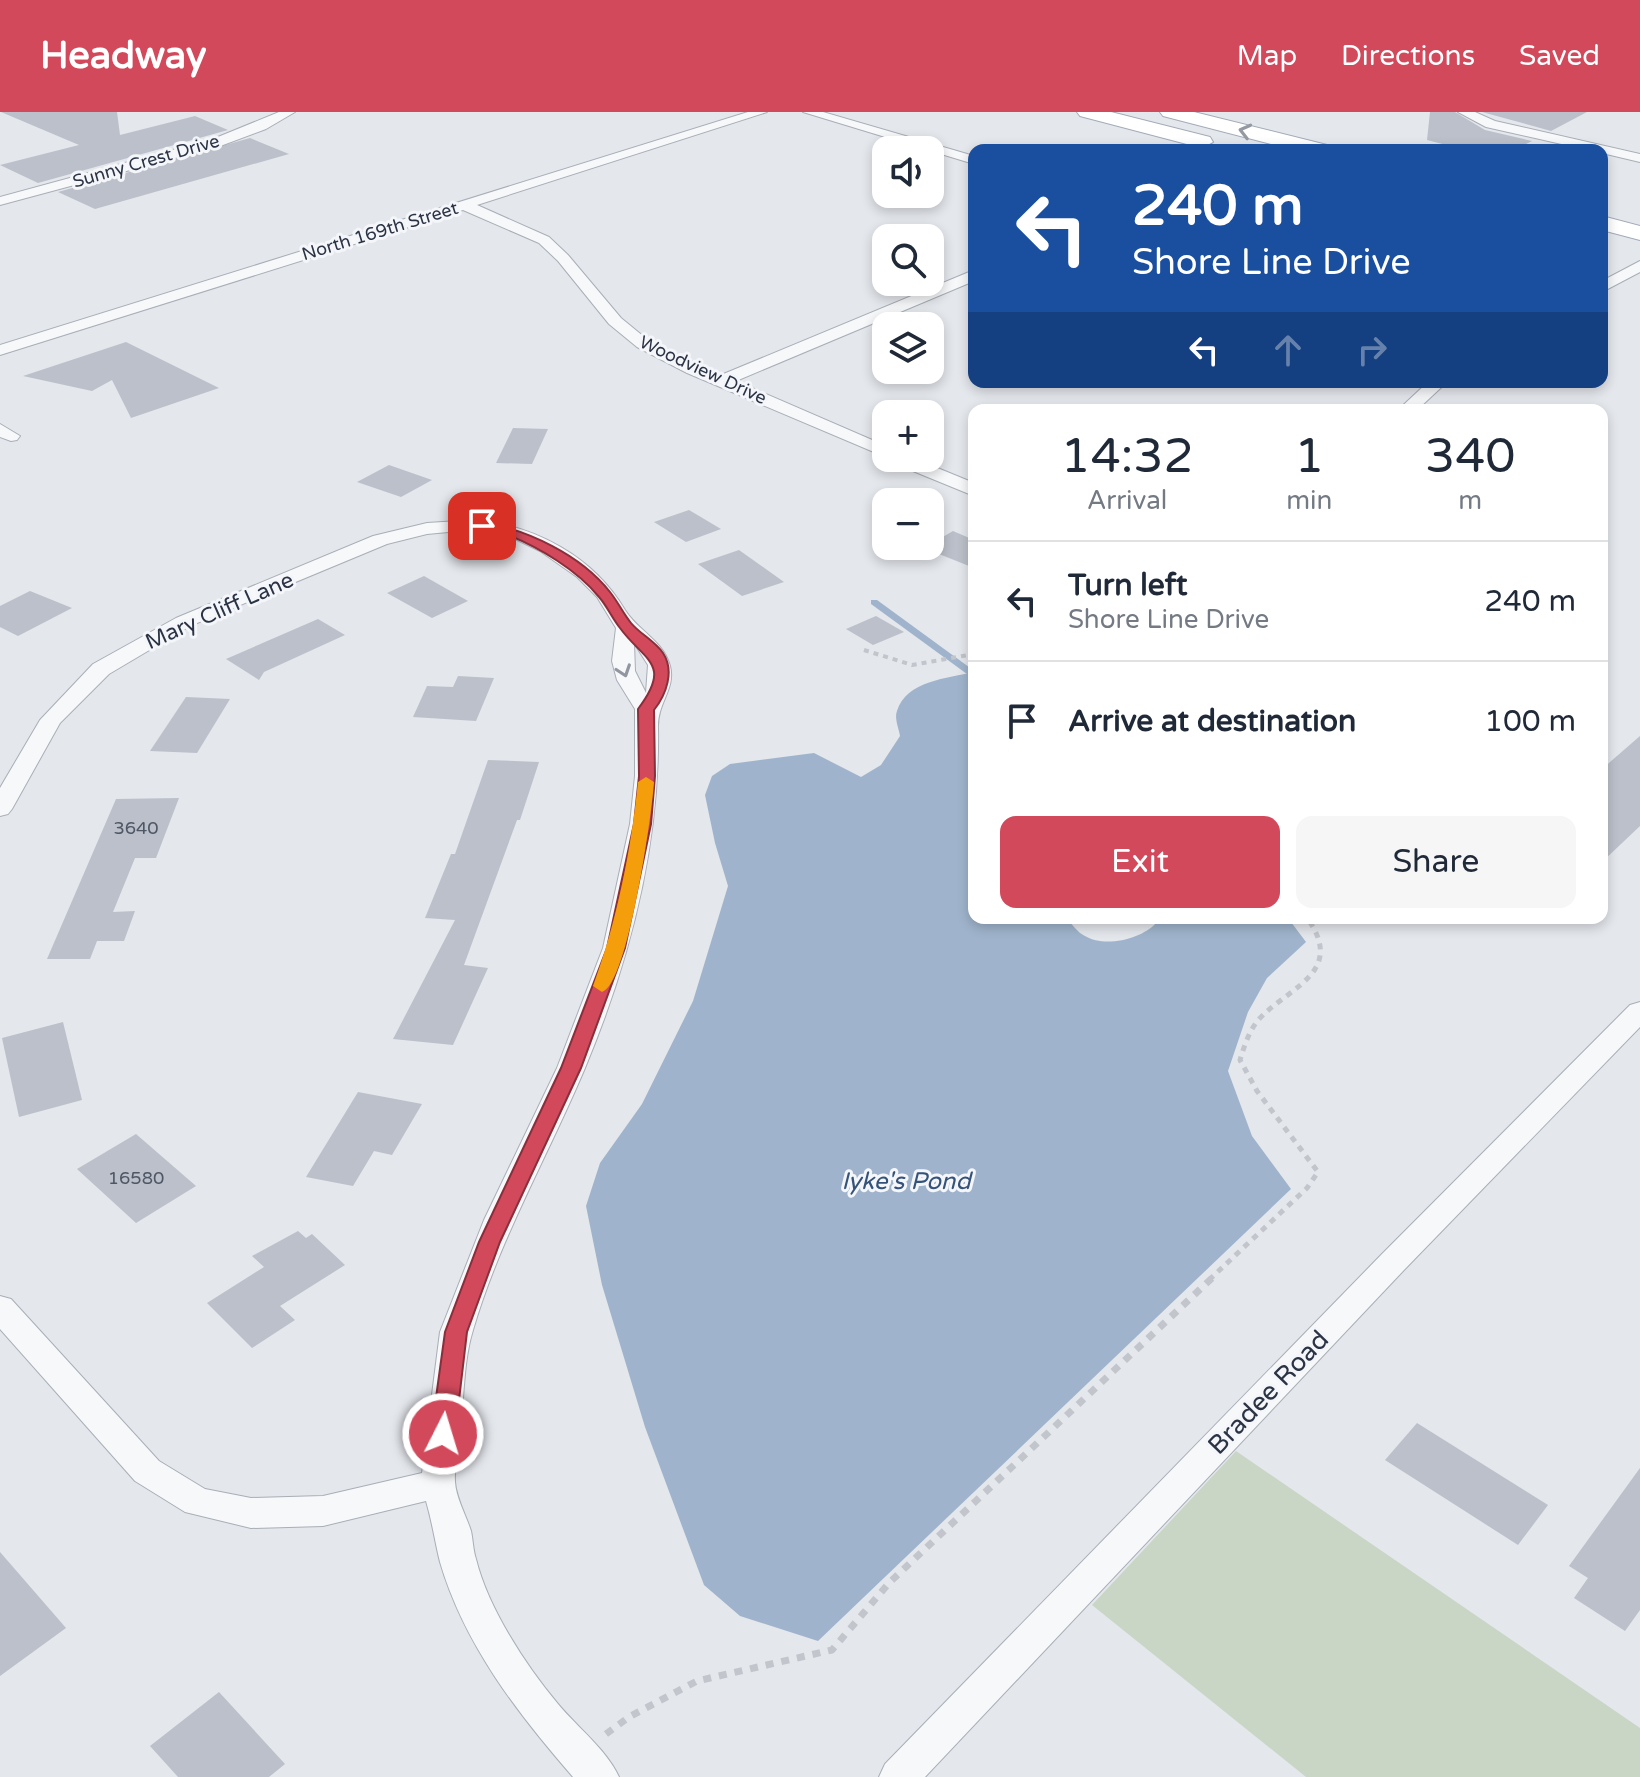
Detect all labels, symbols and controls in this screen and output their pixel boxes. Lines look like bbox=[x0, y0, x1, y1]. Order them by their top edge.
text: Headway bbox=[40, 33, 206, 79]
text: Map bbox=[1237, 39, 1297, 73]
text: Directions bbox=[1341, 39, 1475, 73]
text: Saved bbox=[1519, 39, 1600, 73]
one-way arrow bbox=[1238, 123, 1252, 140]
street label: Sunny Crest Drive bbox=[70, 130, 222, 192]
map controls bbox=[872, 136, 944, 560]
button: sound bbox=[872, 136, 944, 208]
text: 240 m bbox=[1132, 173, 1303, 240]
icon: left bbox=[1000, 176, 1104, 280]
street label: North 169th Street bbox=[299, 197, 461, 265]
button: search bbox=[872, 224, 944, 296]
text: Shore Line Drive bbox=[1132, 241, 1411, 284]
button: layers bbox=[872, 312, 944, 384]
icon: left bbox=[1182, 328, 1226, 372]
icon: ahead bbox=[1266, 328, 1310, 372]
icon: right bbox=[1350, 328, 1394, 372]
street label: Woodview Drive bbox=[636, 331, 770, 409]
button: + bbox=[872, 400, 944, 472]
text: 14:32 bbox=[1061, 428, 1194, 486]
text: 1 bbox=[1294, 428, 1324, 486]
text: 340 bbox=[1425, 428, 1515, 486]
text: Arrival bbox=[1087, 485, 1167, 516]
text: min bbox=[1286, 485, 1332, 516]
text: m bbox=[1458, 485, 1482, 516]
button: − bbox=[872, 488, 944, 560]
pin bbox=[448, 492, 516, 560]
icon: arrive bbox=[460, 504, 504, 548]
street label: Mary Cliff Lane bbox=[141, 567, 298, 655]
text: Turn left bbox=[1068, 567, 1187, 604]
icon: left bbox=[1000, 579, 1044, 623]
text: 240 m bbox=[1484, 583, 1576, 620]
text: Shore Line Drive bbox=[1068, 604, 1269, 635]
one-way arrow bbox=[615, 663, 631, 677]
icon: arrive bbox=[1000, 699, 1044, 743]
text: Arrive at destination bbox=[1068, 703, 1356, 740]
text: 100 m bbox=[1484, 703, 1576, 740]
button: Exit bbox=[1000, 816, 1280, 908]
button: Share bbox=[1296, 816, 1576, 908]
house number: 3640 bbox=[113, 817, 159, 839]
house number: 16580 bbox=[108, 1167, 164, 1189]
water label: Iyke's Pond bbox=[841, 1167, 973, 1196]
street label: Bradee Road bbox=[1202, 1324, 1335, 1461]
position arrow bbox=[401, 1392, 485, 1476]

